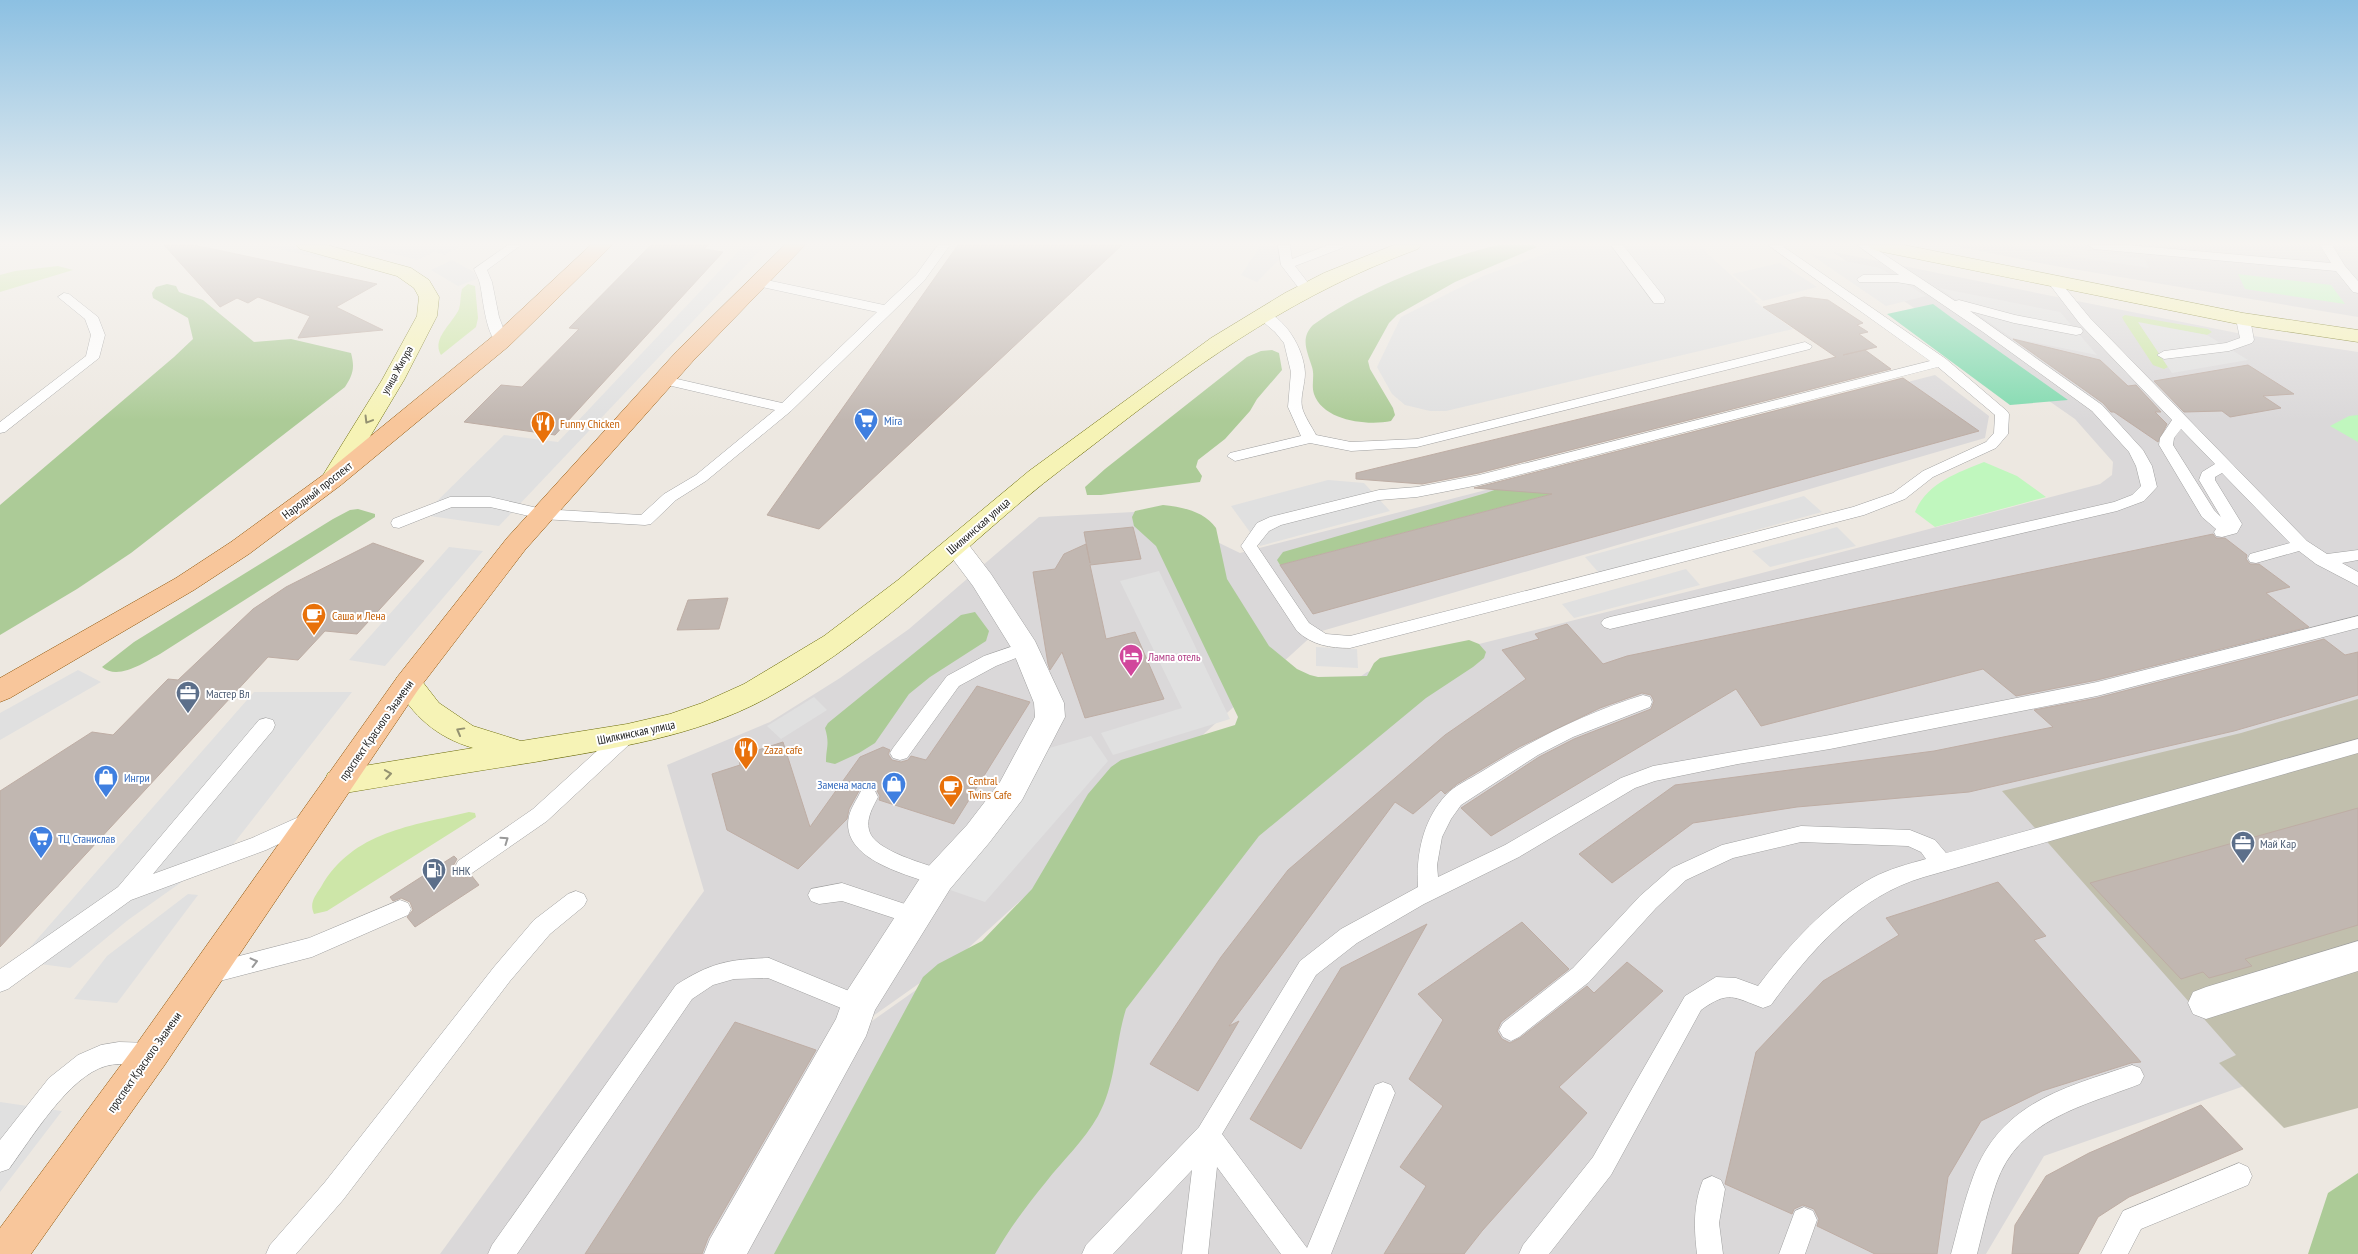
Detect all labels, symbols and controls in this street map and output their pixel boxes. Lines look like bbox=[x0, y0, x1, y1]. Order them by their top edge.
street label: улица Жигура bbox=[378, 343, 416, 397]
supermarket icon: Mira bbox=[853, 407, 879, 441]
restaurant icon: Funny Chicken bbox=[530, 410, 556, 444]
place label: Mira bbox=[884, 413, 903, 428]
one-way arrow bbox=[365, 415, 375, 424]
place label: Funny Chicken bbox=[560, 416, 620, 431]
street label: Народный проспект bbox=[279, 458, 355, 522]
street label: Шилкинская улица bbox=[943, 494, 1013, 558]
cafe icon: Саша и Лена bbox=[301, 602, 327, 636]
place label: Саша и Лена bbox=[332, 608, 386, 623]
hotel icon: Лампа отель bbox=[1118, 643, 1144, 677]
place label: Лампа отель bbox=[1147, 649, 1201, 664]
street label: проспект Красного Знамени bbox=[336, 677, 416, 783]
office icon: Мастер Вл bbox=[175, 680, 201, 714]
place label: Мастер Вл bbox=[206, 686, 250, 701]
street label: Шилкинская улица bbox=[596, 716, 676, 748]
one-way arrow bbox=[457, 728, 466, 738]
restaurant icon: Zaza cafe bbox=[733, 736, 759, 770]
place label: Zaza cafe bbox=[764, 742, 803, 757]
shop icon: Ингри bbox=[93, 764, 119, 798]
place label: Ингри bbox=[124, 770, 150, 785]
one-way arrow bbox=[383, 770, 392, 780]
shop icon: Замена масла bbox=[881, 771, 907, 805]
place label: Central Twins Cafe bbox=[968, 773, 1012, 802]
cafe icon: Central Twins Cafe bbox=[938, 774, 964, 808]
place label: Замена масла bbox=[817, 777, 876, 792]
supermarket icon: ТЦ Станислав bbox=[28, 825, 54, 859]
office icon: Май Кар bbox=[2230, 830, 2256, 864]
place label: ТЦ Станислав bbox=[58, 831, 115, 846]
place label: Май Кар bbox=[2260, 836, 2296, 851]
one-way arrow bbox=[499, 837, 508, 846]
fuel station icon: ННК bbox=[421, 857, 447, 891]
place label: ННК bbox=[452, 863, 471, 878]
one-way arrow bbox=[250, 957, 259, 968]
street label: проспект Красного Знамени bbox=[104, 1009, 184, 1115]

